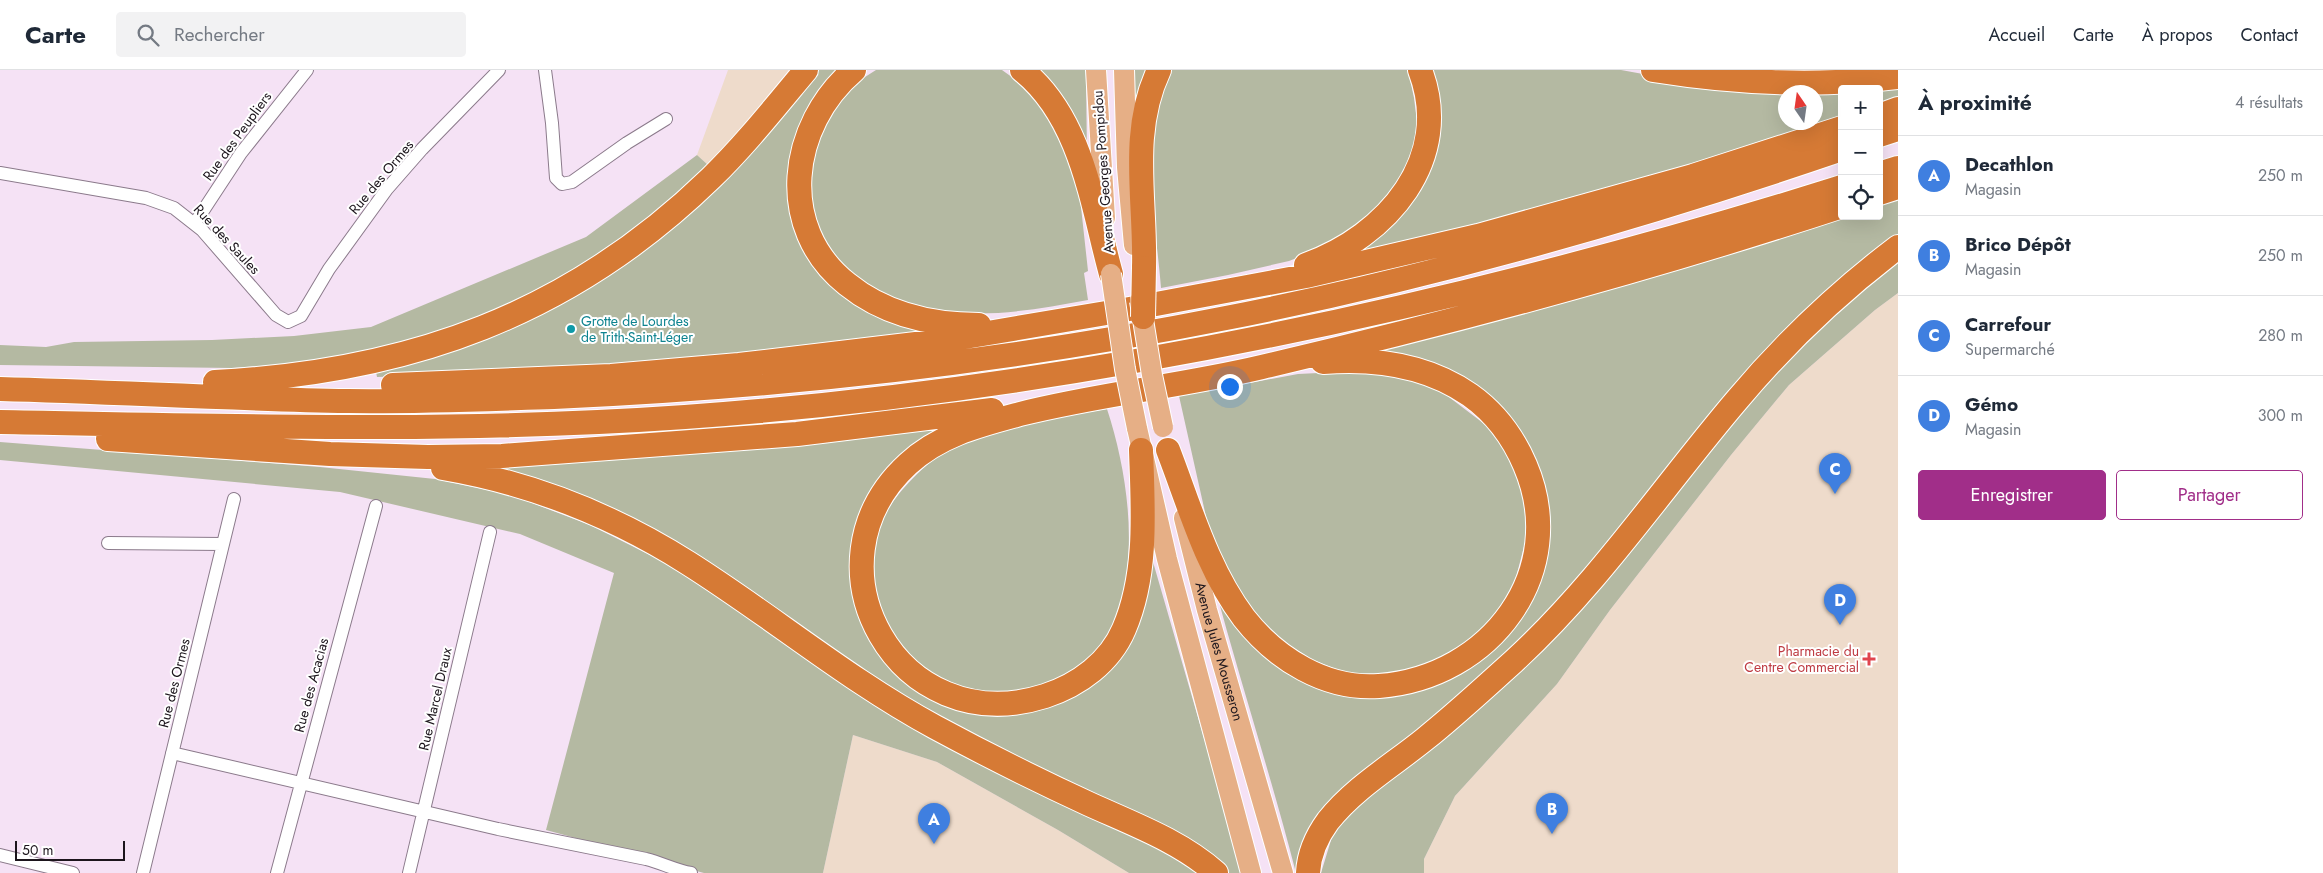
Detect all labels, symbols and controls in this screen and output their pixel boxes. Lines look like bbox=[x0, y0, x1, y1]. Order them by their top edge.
search box bbox=[116, 12, 466, 57]
text: Carte bbox=[25, 17, 86, 52]
icon: search bbox=[134, 21, 162, 49]
text: Rechercher bbox=[174, 21, 265, 48]
text: Accueil bbox=[1988, 22, 2045, 48]
text: Carte bbox=[2073, 22, 2114, 48]
text: À propos bbox=[2142, 22, 2212, 48]
text: Contact bbox=[2240, 22, 2298, 48]
north arrow bbox=[1778, 85, 1823, 130]
map controls bbox=[1838, 85, 1883, 220]
button: + bbox=[1838, 85, 1883, 130]
street label: Rue des Peupliers bbox=[198, 87, 276, 185]
text: À proximité bbox=[1918, 88, 2032, 118]
street label: Avenue Georges Pompidou bbox=[1087, 90, 1119, 254]
text: 4 résultats bbox=[2235, 91, 2303, 114]
button: − bbox=[1838, 130, 1883, 175]
street label: Rue des Ormes bbox=[344, 135, 418, 218]
text: Decathlon bbox=[1965, 151, 2054, 178]
text: A bbox=[1928, 164, 1940, 187]
text: 250 m bbox=[2258, 164, 2303, 187]
button: locate bbox=[1838, 175, 1883, 220]
text: Magasin bbox=[1965, 178, 2021, 201]
street label: Rue des Saules bbox=[189, 199, 265, 279]
text: Brico Dépôt bbox=[1965, 231, 2071, 258]
text: B bbox=[1929, 244, 1939, 267]
text: 250 m bbox=[2258, 244, 2303, 267]
text: Magasin bbox=[1965, 258, 2021, 281]
place label: Grotte de Lourdes de Trith-Saint-Léger bbox=[581, 311, 693, 347]
text: Carrefour bbox=[1965, 311, 2051, 338]
marker: Grotte de Lourdes de Trith-Saint-Léger bbox=[565, 323, 577, 335]
text: C bbox=[1928, 324, 1940, 347]
text: 280 m bbox=[2258, 324, 2303, 347]
text: Supermarché bbox=[1965, 338, 2055, 361]
your location bbox=[1217, 374, 1243, 400]
text: Gémo bbox=[1965, 391, 2018, 418]
text: D bbox=[1928, 404, 1940, 427]
text: 300 m bbox=[2258, 404, 2303, 427]
text: Magasin bbox=[1965, 418, 2021, 441]
pin: C bbox=[1819, 453, 1851, 494]
button: Enregistrer bbox=[1918, 470, 2106, 520]
button: Partager bbox=[2116, 470, 2303, 520]
street label: Avenue Jules Mousseron bbox=[1190, 580, 1248, 723]
pin: D bbox=[1824, 584, 1856, 625]
street label: Rue des Acacias bbox=[289, 635, 333, 734]
street label: Rue des Ormes bbox=[153, 636, 195, 730]
place label: Pharmacie du Centre Commercial bbox=[1744, 641, 1859, 677]
street label: Rue Marcel Draux bbox=[413, 646, 457, 752]
marker: Pharmacie du Centre Commercial bbox=[1863, 653, 1875, 665]
pin: B bbox=[1536, 793, 1568, 834]
pin: A bbox=[918, 803, 950, 844]
scale bar bbox=[15, 838, 125, 861]
text: 50 m bbox=[22, 840, 53, 860]

